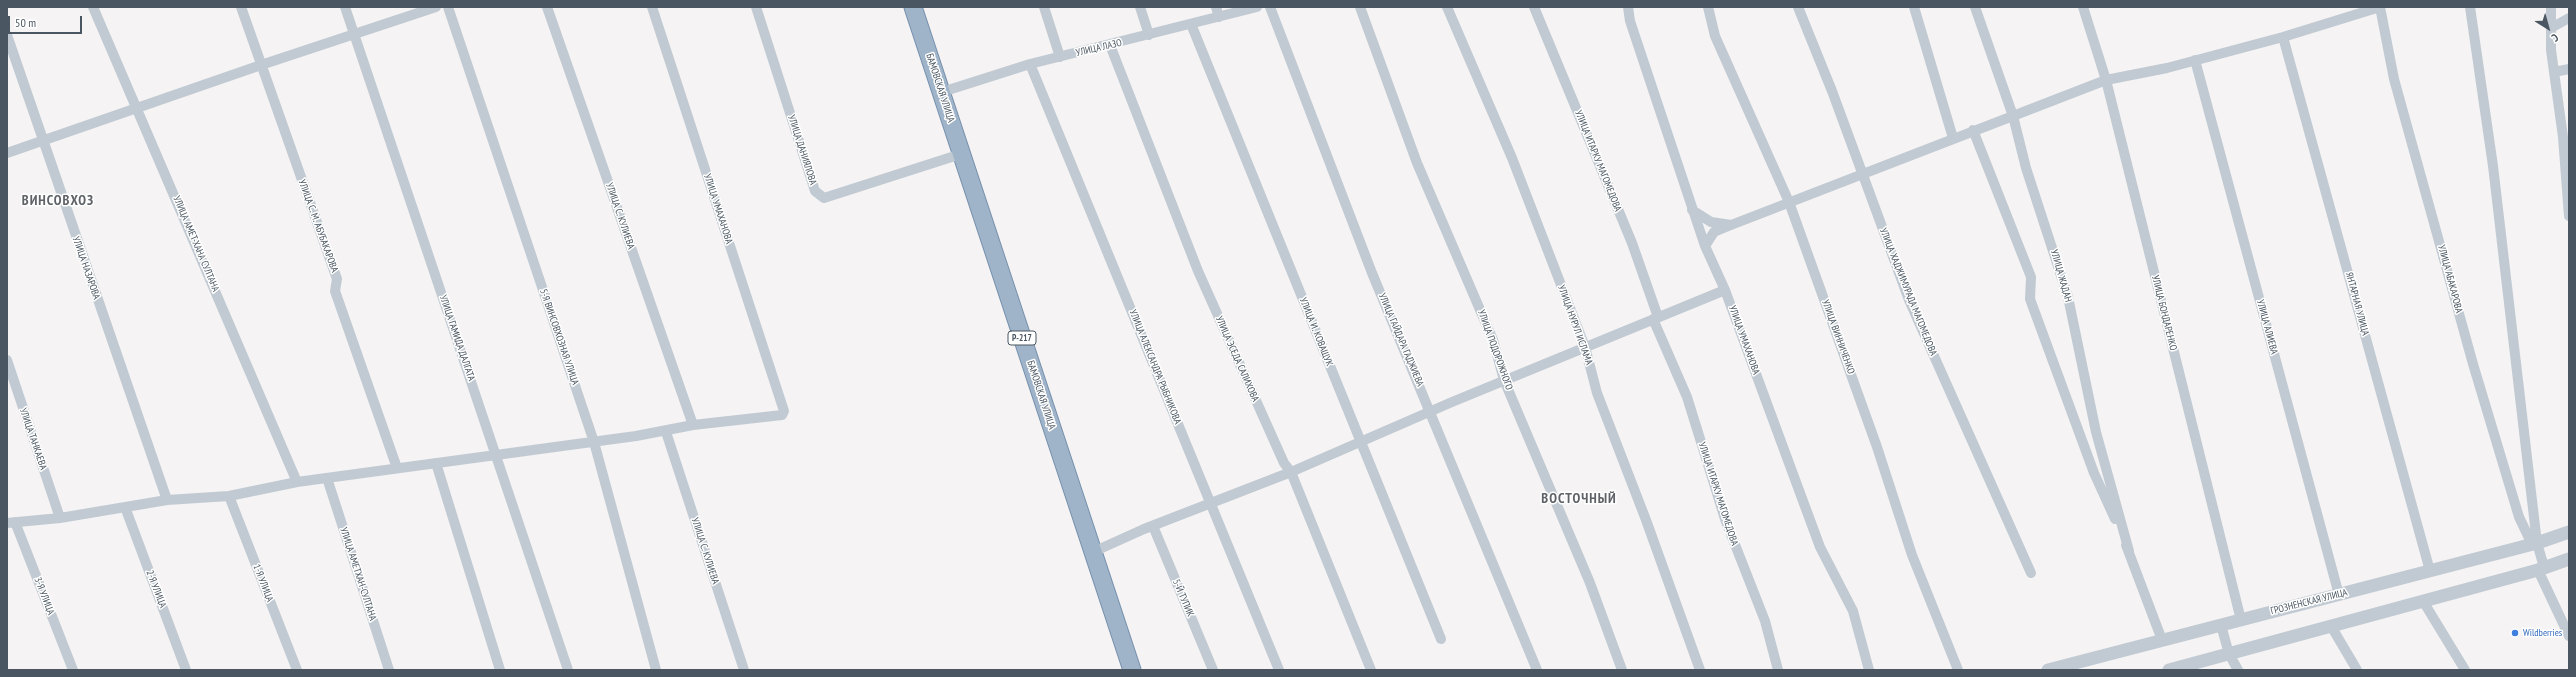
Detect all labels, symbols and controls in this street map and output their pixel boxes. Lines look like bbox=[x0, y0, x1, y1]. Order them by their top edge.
scale bar bbox=[10, 8, 84, 34]
north arrow bbox=[2528, 8, 2568, 48]
text: 50 m bbox=[15, 15, 36, 30]
text: С bbox=[2549, 30, 2561, 45]
street label: УЛИЦА ЛАЗО bbox=[1075, 37, 1123, 59]
street label: БАМОВСКАЯ УЛИЦА bbox=[923, 52, 957, 124]
street label: УЛИЦА ИТАРКУ МАГОМЕДОВА bbox=[1572, 109, 1624, 213]
street label: УЛИЦА ДАНИЯЛОВА bbox=[785, 114, 819, 186]
street label: УЛИЦА УМАХАНОВА bbox=[701, 173, 735, 245]
street label: УЛИЦА С. М. АБУБАКАРОВА bbox=[296, 178, 340, 274]
street label: УЛИЦА С. КУЛИЕВА bbox=[603, 181, 637, 251]
district label: ВИНСОВХОЗ bbox=[22, 193, 94, 209]
street label: УЛИЦА АМЕТ-ХАНА СУЛТАНА bbox=[170, 194, 222, 294]
street label: УЛИЦА ХАДЖИМУРАДА МАГОМЕДОВА bbox=[1877, 226, 1939, 358]
street label: УЛИЦА НАЗАРОВА bbox=[70, 235, 102, 301]
street label: УЛИЦА АБАКАРОВА bbox=[2435, 244, 2465, 314]
street label: УЛИЦА ЖАДАН bbox=[2048, 248, 2074, 304]
street label: ЯНТАРНАЯ УЛИЦА bbox=[2343, 271, 2371, 337]
street label: УЛИЦА БОНДАРЕНКО bbox=[2149, 274, 2179, 352]
street label: УЛИЦА НУРУЛ ИСЛАМА bbox=[1555, 284, 1595, 366]
street label: 5-Я ВИНСОВХОЗНАЯ УЛИЦА bbox=[537, 287, 581, 387]
street label: УЛИЦА ГАЙДАРА ГАДЖИЕВА bbox=[1376, 292, 1426, 388]
street label: УЛИЦА ГАМИДА ДАЛГАТА bbox=[437, 294, 477, 382]
street label: УЛИЦА И. КОВАЩУК bbox=[1297, 296, 1335, 368]
street label: УЛИЦА ВИННИЧЕНКО bbox=[1819, 298, 1857, 376]
street label: УЛИЦА АЛИЕВА bbox=[2254, 298, 2280, 356]
street label: УЛИЦА УМАХАНОВА bbox=[1726, 304, 1762, 376]
street label: УЛИЦА АЛЕКСАНДРА РЫБНИКОВА bbox=[1127, 308, 1183, 426]
street label: УЛИЦА ПОДОРОЖНОГО bbox=[1475, 308, 1515, 392]
street label: УЛИЦА ЭСЕДА САЛИХОВА bbox=[1213, 314, 1261, 404]
road number: Р-217 bbox=[1008, 331, 1036, 345]
street label: БАМОВСКАЯ УЛИЦА bbox=[1024, 359, 1058, 431]
street label: УЛИЦА ТАНКАЕВА bbox=[17, 406, 49, 472]
street label: УЛИЦА ИТАРКУ МАГОМЕДОВА bbox=[1696, 441, 1740, 547]
district label: ВОСТОЧНЫЙ bbox=[1541, 491, 1617, 507]
street label: УЛИЦА С. КУЛИЕВА bbox=[689, 516, 721, 586]
street label: УЛИЦА АМЕТХАН-СУЛТАНА bbox=[337, 526, 379, 622]
street label: 1-Я УЛИЦА bbox=[250, 563, 276, 603]
street label: 2-Я УЛИЦА bbox=[143, 569, 169, 609]
street label: 3-Я УЛИЦА bbox=[31, 576, 57, 616]
street label: 5-Й ТУПИК bbox=[1170, 577, 1196, 619]
street label: ГРОЗНЕНСКАЯ УЛИЦА bbox=[2269, 587, 2349, 617]
place label: Wildberries bbox=[2523, 627, 2562, 639]
marker: Wildberries bbox=[2510, 628, 2520, 638]

